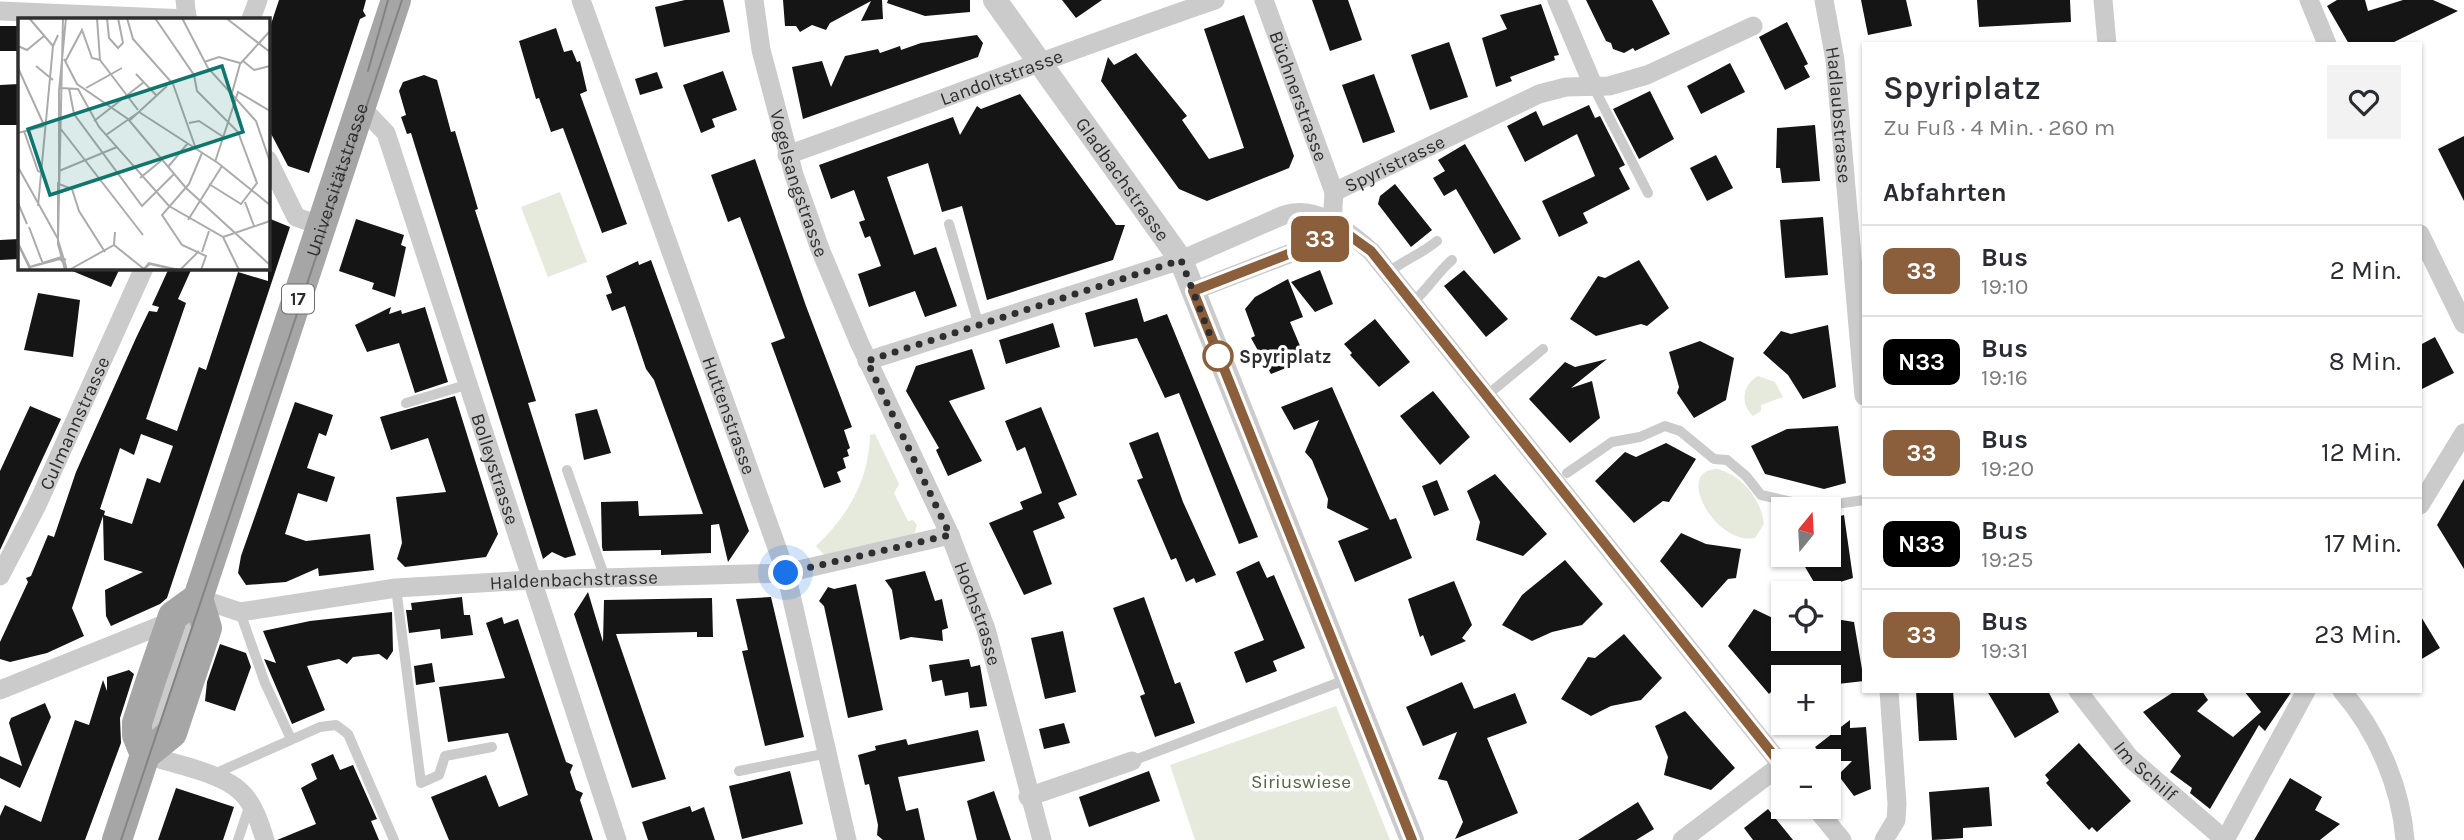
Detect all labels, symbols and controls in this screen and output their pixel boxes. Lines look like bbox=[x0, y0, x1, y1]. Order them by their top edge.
inset map bbox=[18, 18, 270, 270]
street label: Büchnerstrasse bbox=[1264, 28, 1332, 164]
street label: Landoltstrasse bbox=[937, 45, 1066, 110]
street label: Hadlaubstrasse bbox=[1821, 45, 1856, 184]
button: heart bbox=[2327, 65, 2401, 139]
text: Spyriplatz bbox=[1883, 69, 2041, 107]
street label: Universitätstrasse bbox=[302, 100, 373, 260]
street label: Vogelsangstrasse bbox=[765, 107, 832, 260]
street label: Gladbachstrasse bbox=[1071, 113, 1174, 246]
text: Zu Fuß · 4 Min. · 260 m bbox=[1883, 114, 2115, 141]
street label: Spyristrasse bbox=[1341, 131, 1448, 197]
text: Abfahrten bbox=[1883, 177, 2007, 208]
line badge: 33 bbox=[1288, 216, 1352, 262]
text: 33 bbox=[1305, 225, 1335, 253]
text: Bus bbox=[1981, 242, 2028, 273]
text: 2 Min. bbox=[2330, 255, 2401, 286]
text: 33 bbox=[1907, 257, 1936, 285]
text: 19:10 bbox=[1981, 273, 2029, 300]
road number: 17 bbox=[282, 284, 314, 314]
text: Bus bbox=[1981, 333, 2028, 364]
marker: Spyriplatz bbox=[1203, 341, 1233, 371]
place label: Spyriplatz bbox=[1239, 346, 1331, 368]
text: 8 Min. bbox=[2329, 346, 2401, 377]
text: N33 bbox=[1898, 348, 1945, 376]
street label: Culmannstrasse bbox=[35, 353, 115, 494]
street label: Huttenstrasse bbox=[697, 353, 760, 478]
text: 19:16 bbox=[1981, 364, 2028, 391]
street label: Bolleystrasse bbox=[466, 411, 523, 528]
text: Bus bbox=[1981, 424, 2028, 455]
text: 12 Min. bbox=[2321, 437, 2401, 468]
text: 33 bbox=[1907, 439, 1936, 467]
text: 19:20 bbox=[1981, 455, 2034, 482]
north arrow bbox=[1771, 497, 1841, 567]
map controls bbox=[1771, 497, 1841, 819]
text: Bus bbox=[1981, 515, 2028, 546]
text: 17 Min. bbox=[2324, 528, 2401, 559]
text: N33 bbox=[1898, 530, 1945, 558]
text: 19:25 bbox=[1981, 546, 2034, 573]
your location bbox=[768, 555, 803, 590]
street label: Hochstrasse bbox=[949, 559, 1005, 668]
street label: Haldenbachstrasse bbox=[489, 567, 658, 594]
button: locate bbox=[1771, 581, 1841, 651]
text: Bus bbox=[1981, 606, 2028, 637]
text: 23 Min. bbox=[2314, 619, 2401, 650]
text: 33 bbox=[1907, 621, 1936, 649]
text: 19:31 bbox=[1981, 637, 2028, 664]
button: + bbox=[1771, 665, 1841, 735]
street label: Im Schilf bbox=[2109, 737, 2182, 806]
button: − bbox=[1771, 749, 1841, 819]
park label: Siriuswiese bbox=[1251, 771, 1351, 793]

